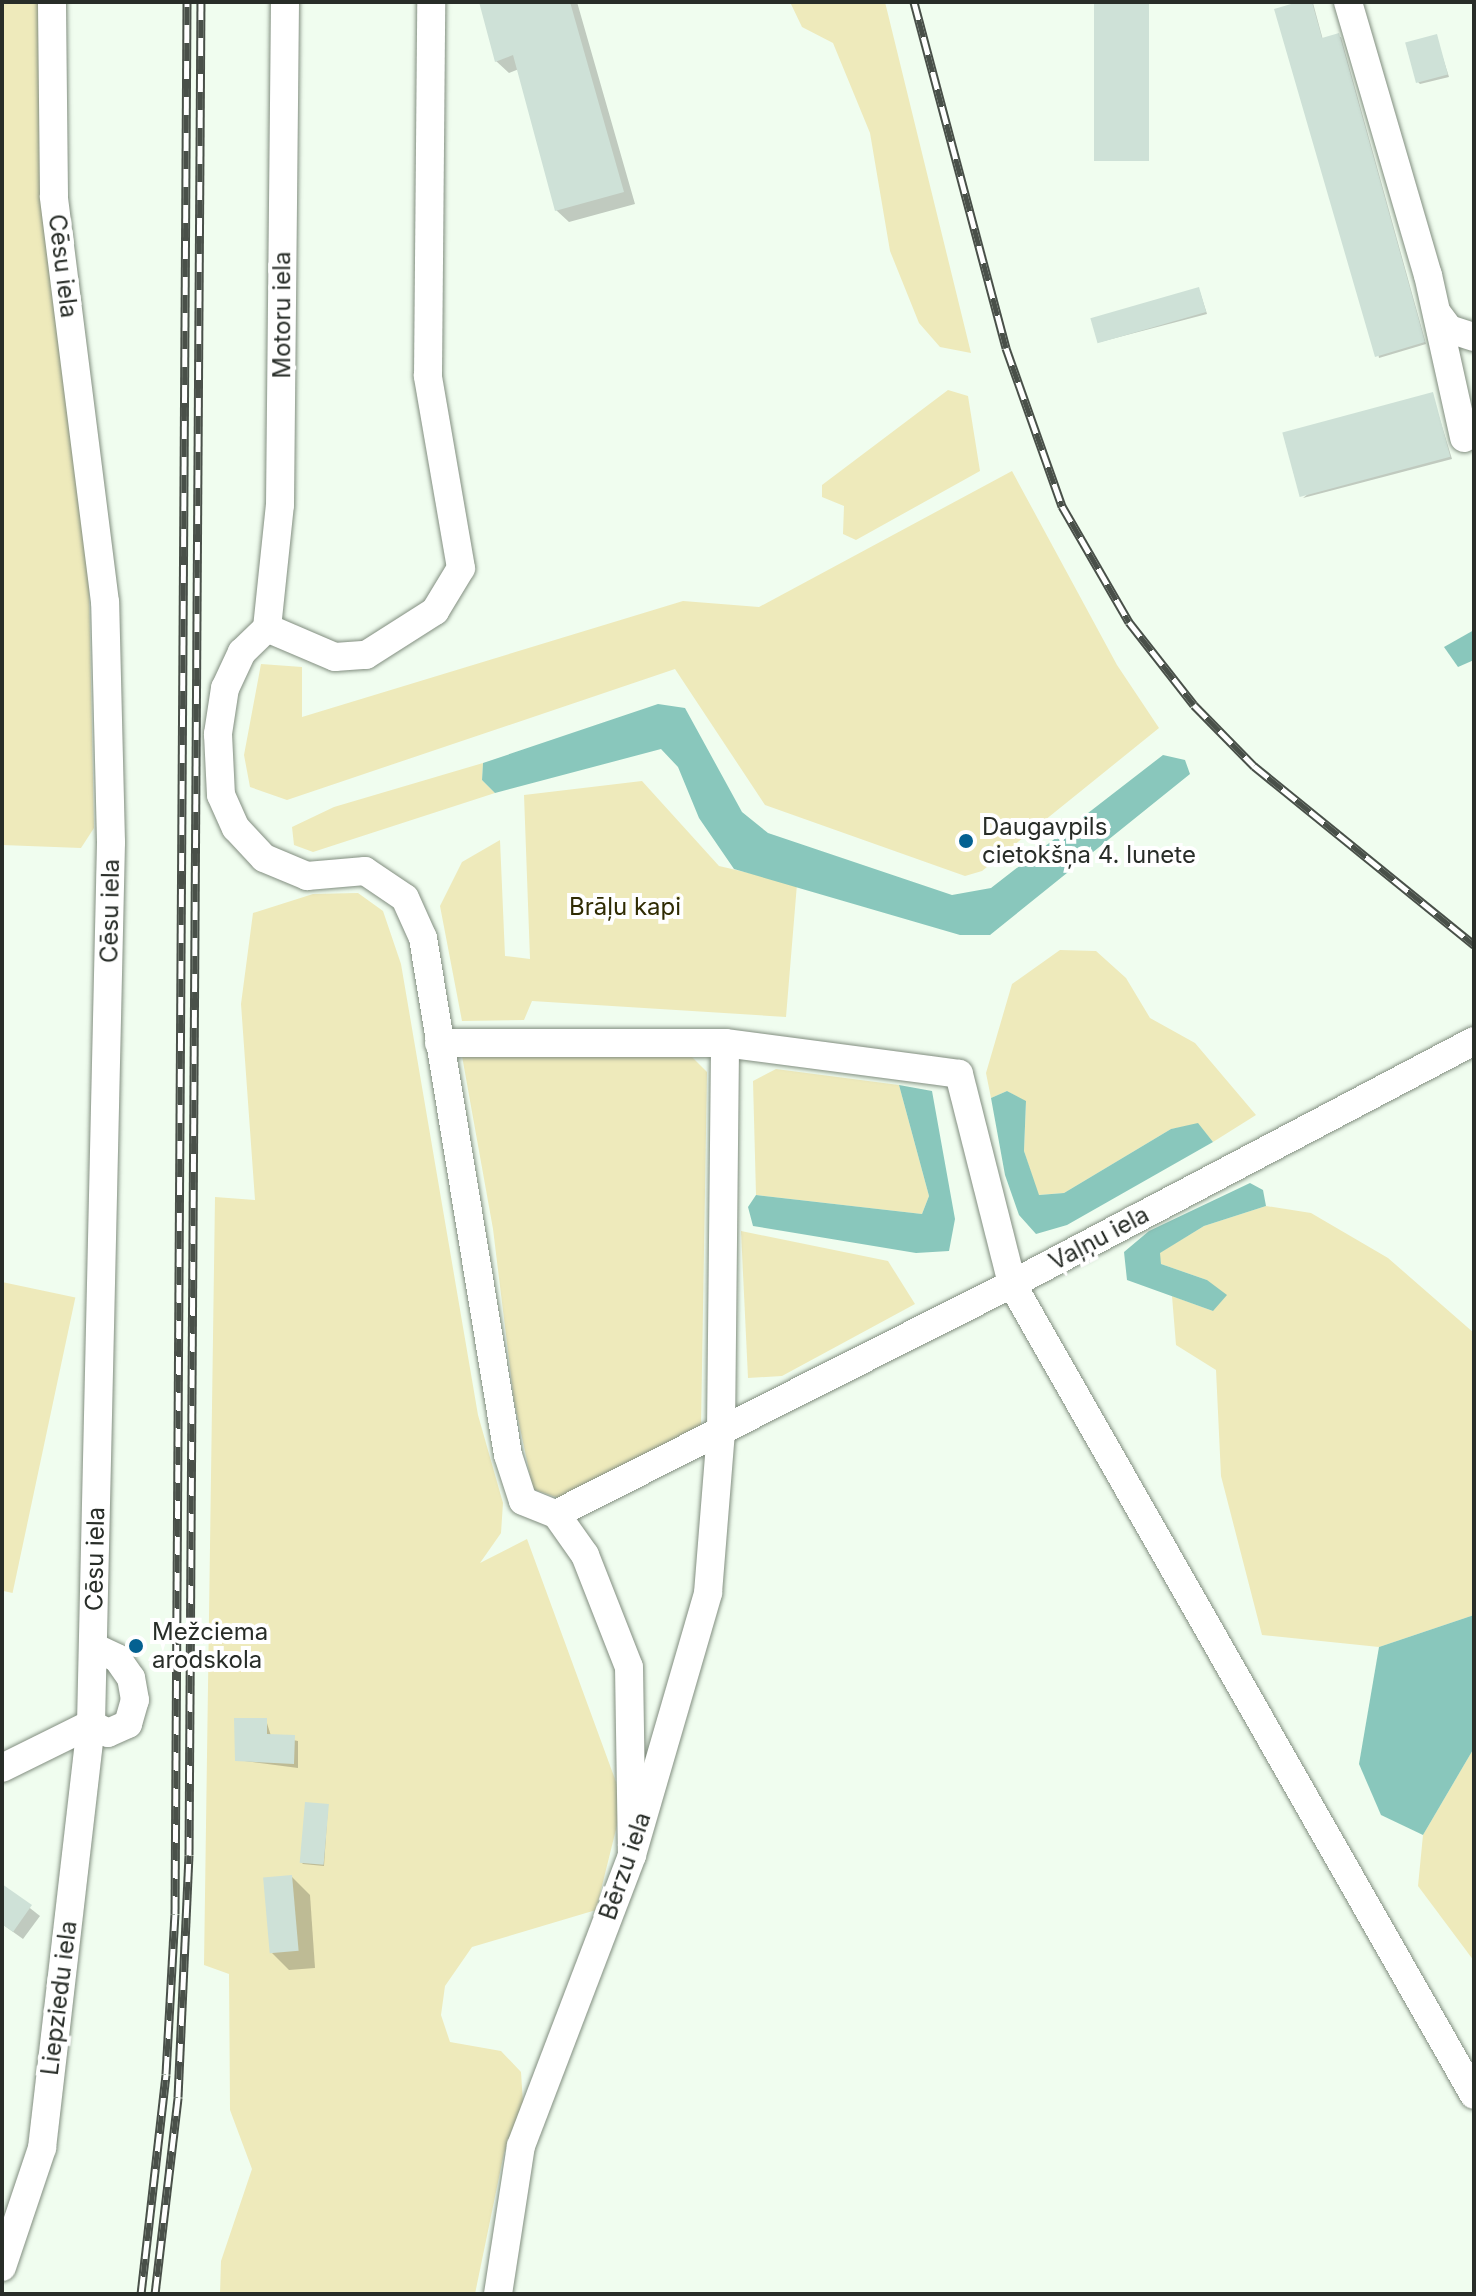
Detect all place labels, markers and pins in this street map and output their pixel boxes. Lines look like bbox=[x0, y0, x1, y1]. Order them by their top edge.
place label: Daugavpils cietokšņa 4. lunete bbox=[982, 813, 1196, 869]
marker: Daugavpils cietokšņa 4. lunete bbox=[957, 832, 975, 850]
place label: Mežciema arodskola bbox=[152, 1618, 268, 1674]
marker: Mežciema arodskola bbox=[127, 1637, 145, 1655]

